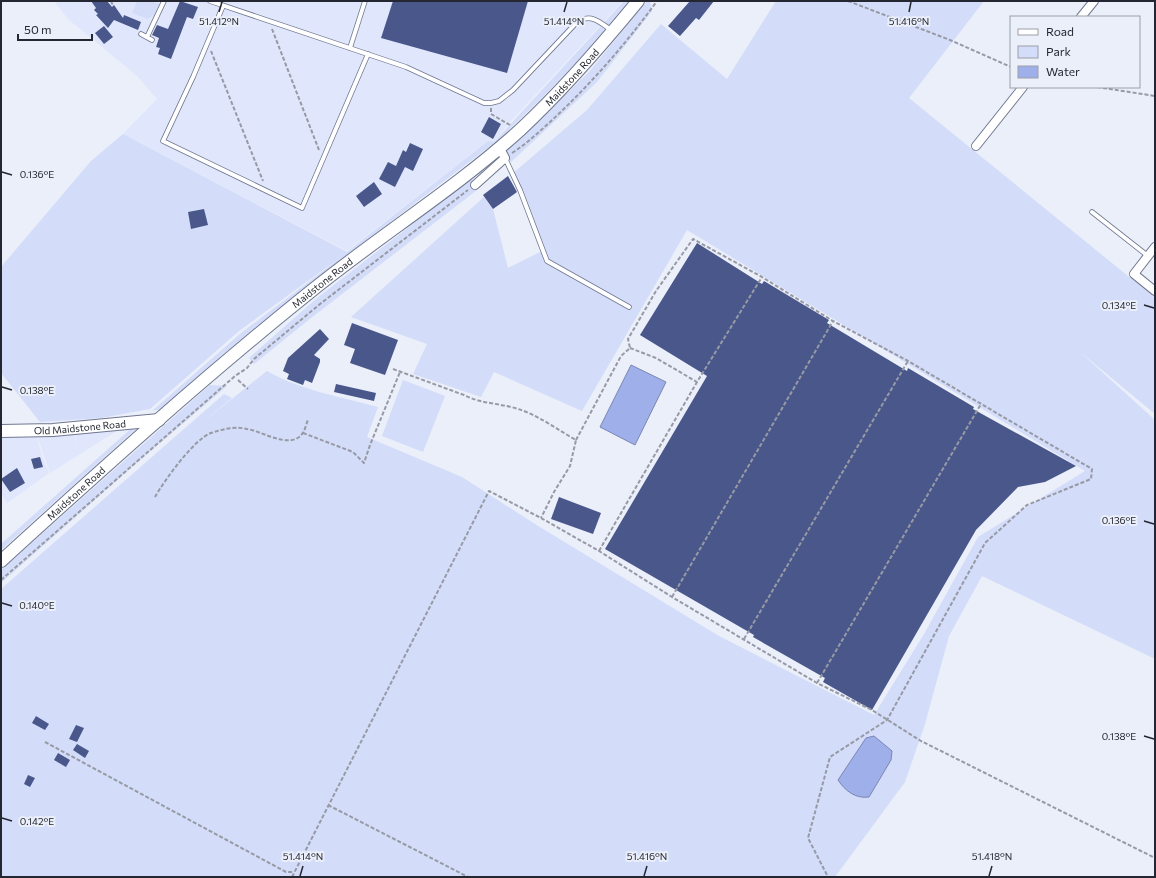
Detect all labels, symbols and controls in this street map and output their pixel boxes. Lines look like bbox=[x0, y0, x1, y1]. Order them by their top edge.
text: 51.412°N bbox=[199, 15, 239, 27]
text: 51.414°N bbox=[544, 15, 584, 27]
text: 51.416°N bbox=[889, 15, 929, 27]
scale bar bbox=[18, 16, 92, 42]
legend bbox=[1010, 16, 1140, 88]
text: 50 m bbox=[24, 22, 52, 36]
text: Road bbox=[1046, 24, 1074, 38]
text: Park bbox=[1046, 44, 1072, 58]
street label: Maidstone Road bbox=[542, 46, 601, 108]
text: Water bbox=[1046, 64, 1080, 78]
text: 0.136°E bbox=[20, 168, 54, 180]
street label: Maidstone Road bbox=[289, 255, 355, 310]
text: 0.134°E bbox=[1102, 299, 1136, 311]
text: 0.138°E bbox=[20, 384, 54, 396]
street label: Old Maidstone Road bbox=[34, 417, 127, 436]
street label: Maidstone Road bbox=[44, 464, 108, 522]
text: 0.136°E bbox=[1102, 514, 1136, 526]
text: 0.140°E bbox=[19, 599, 55, 611]
text: 0.138°E bbox=[1102, 730, 1136, 742]
text: 0.142°E bbox=[20, 815, 54, 827]
text: 51.414°N bbox=[283, 850, 323, 862]
text: 51.416°N bbox=[627, 850, 667, 862]
text: 51.418°N bbox=[972, 850, 1012, 862]

